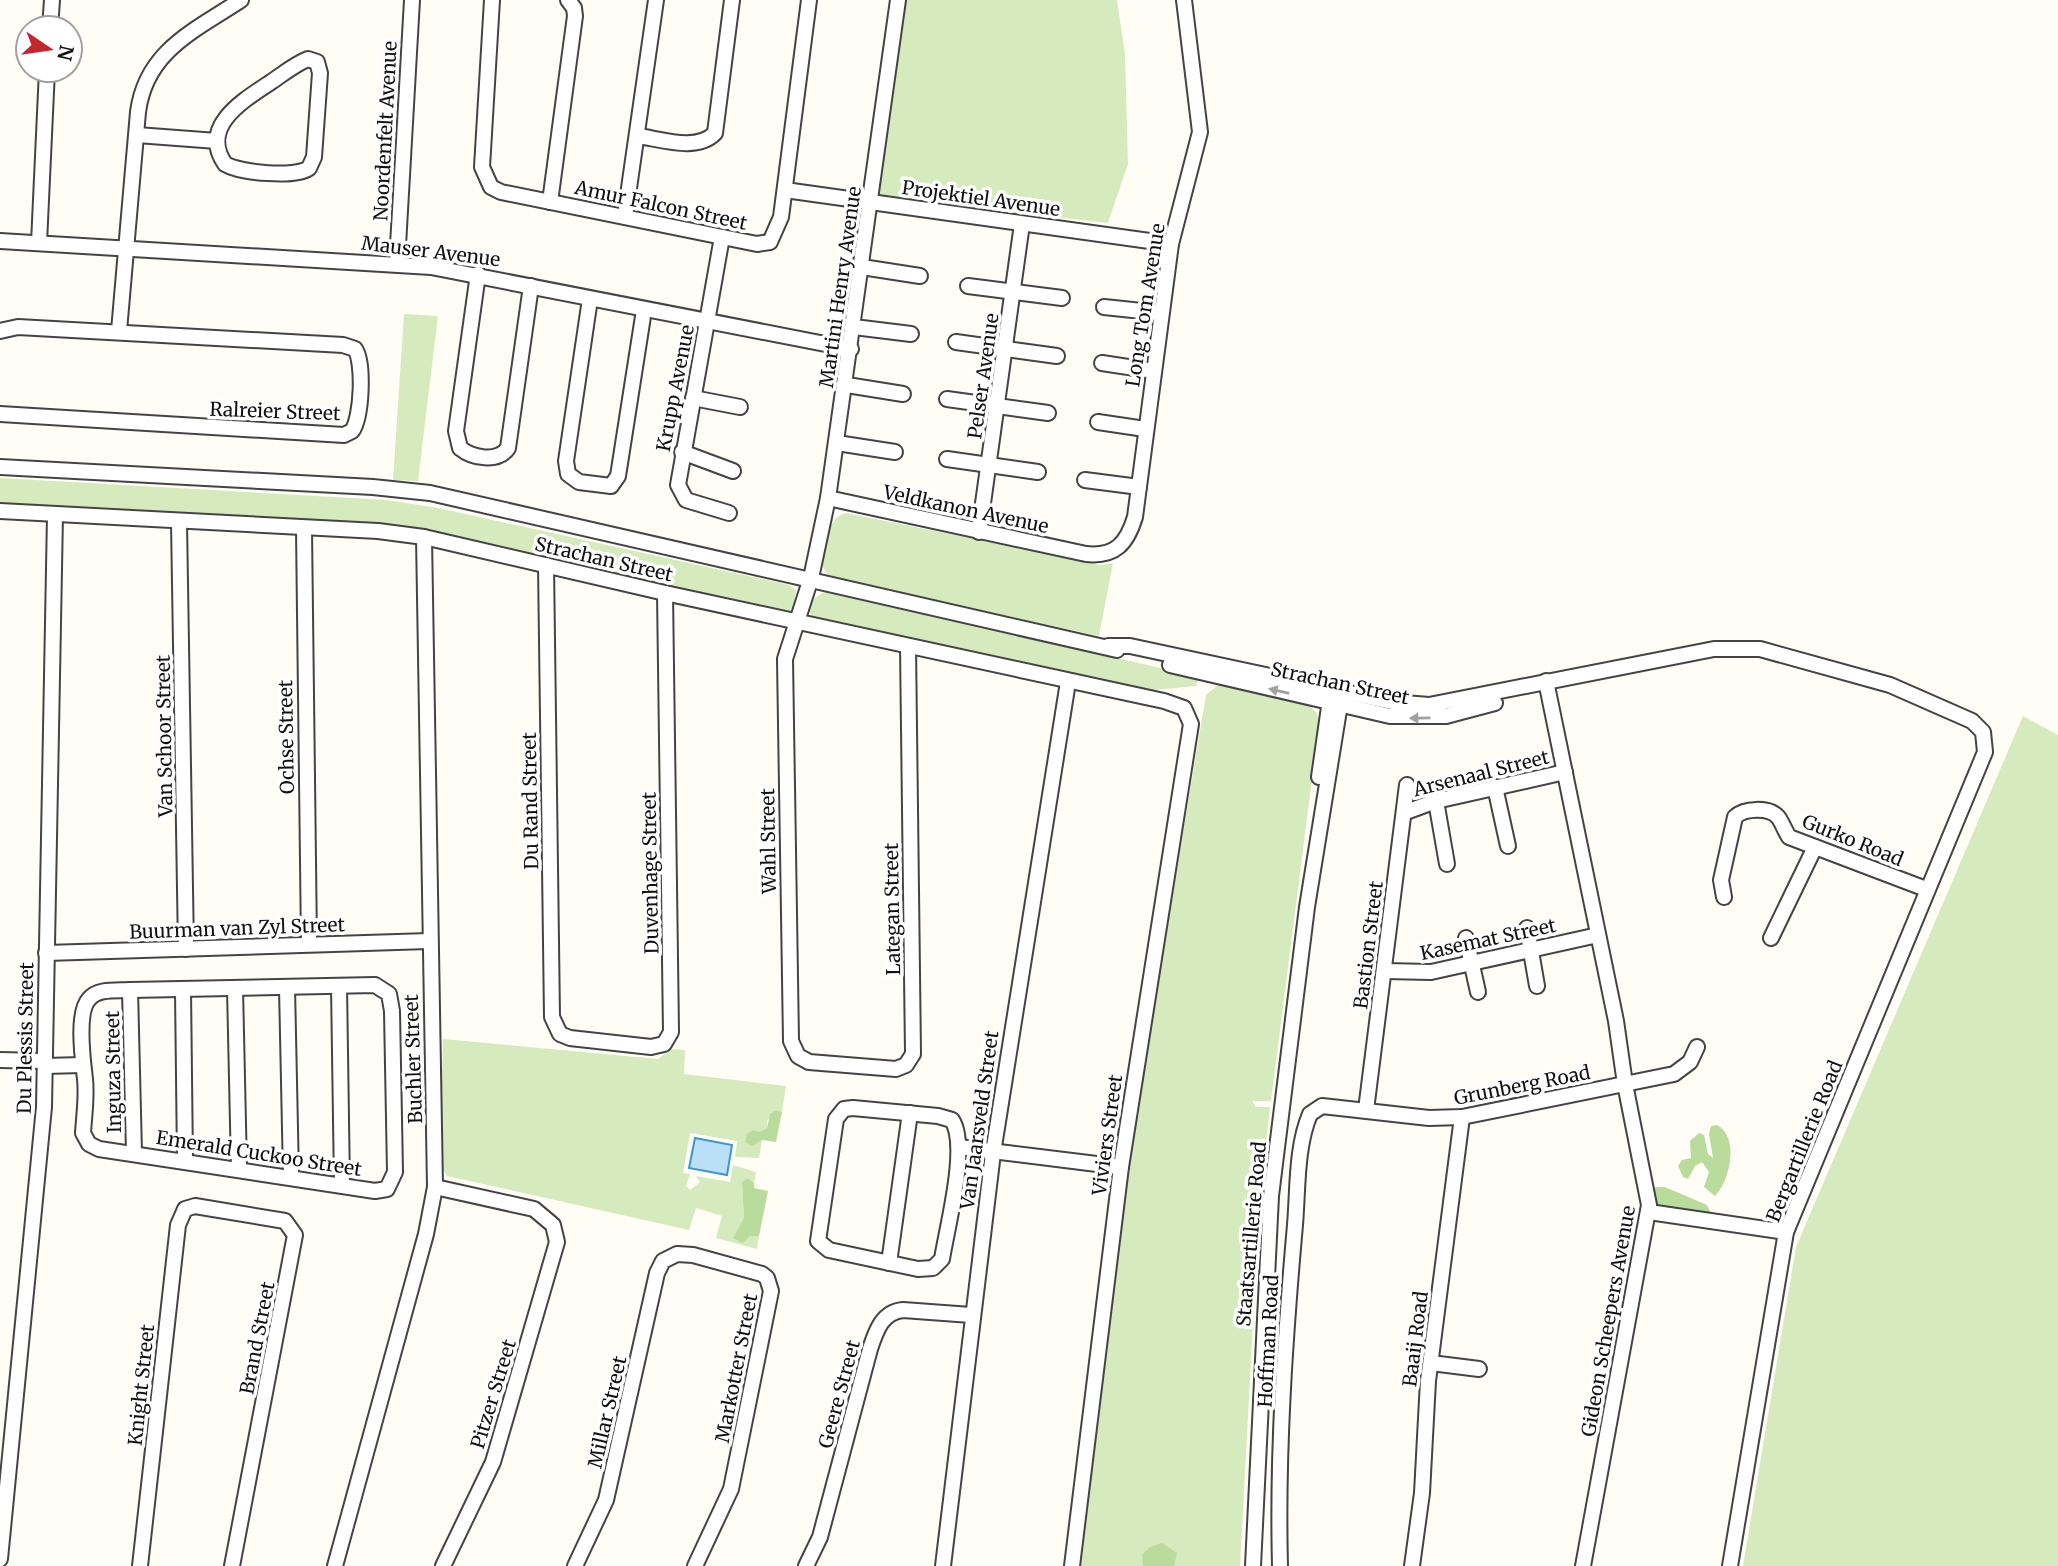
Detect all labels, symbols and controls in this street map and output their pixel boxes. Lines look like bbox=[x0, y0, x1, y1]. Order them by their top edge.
north arrow bbox=[14, 14, 84, 84]
street label: Noordenfelt Avenue bbox=[368, 40, 402, 222]
text: N bbox=[52, 43, 79, 63]
street label: Amur Falcon Street bbox=[572, 175, 750, 235]
street label: Projektiel Avenue bbox=[900, 175, 1062, 221]
street label: Martini Henry Avenue bbox=[814, 185, 866, 389]
street label: Long Tom Avenue bbox=[1120, 222, 1170, 388]
street label: Mauser Avenue bbox=[360, 231, 502, 271]
street label: Pelser Avenue bbox=[962, 312, 1004, 440]
street label: Krupp Avenue bbox=[651, 323, 699, 453]
street label: Ralreier Street bbox=[209, 397, 341, 425]
street label: Veldkanon Avenue bbox=[880, 480, 1051, 538]
street label: Strachan Street bbox=[533, 531, 676, 587]
street label: Van Schoor Street bbox=[151, 654, 177, 818]
street label: Strachan Street bbox=[1269, 657, 1412, 709]
street label: Ochse Street bbox=[273, 679, 299, 794]
one-way arrow bbox=[1268, 685, 1290, 696]
one-way arrow bbox=[1409, 712, 1431, 724]
street label: Du Rand Street bbox=[517, 732, 543, 870]
street label: Arsenaal Street bbox=[1410, 744, 1552, 802]
street label: Wahl Street bbox=[755, 787, 781, 895]
street label: Duvenhage Street bbox=[637, 791, 663, 954]
street label: Gurko Road bbox=[1799, 809, 1907, 871]
street label: Lategan Street bbox=[879, 842, 905, 975]
street label: Bastion Street bbox=[1348, 879, 1388, 1010]
street label: Buurman van Zyl Street bbox=[129, 912, 346, 944]
street label: Kasemat Street bbox=[1418, 913, 1559, 965]
street label: Du Plessis Street bbox=[12, 961, 38, 1114]
street label: Buchler Street bbox=[399, 993, 427, 1124]
street label: Inguza Street bbox=[100, 1010, 126, 1133]
street label: Van Jaarsveld Street bbox=[954, 1029, 1004, 1212]
street label: Bergartillerie Road bbox=[1761, 1057, 1847, 1225]
street label: Grunberg Road bbox=[1452, 1060, 1592, 1110]
street label: Viviers Street bbox=[1087, 1072, 1127, 1198]
street label: Emerald Cuckoo Street bbox=[155, 1125, 364, 1181]
street label: Staatsartillerie Road bbox=[1231, 1141, 1271, 1327]
street label: Gideon Scheepers Avenue bbox=[1576, 1204, 1640, 1438]
street label: Hoffman Road bbox=[1253, 1274, 1283, 1408]
street label: Brand Street bbox=[234, 1279, 280, 1396]
street label: Baaij Road bbox=[1397, 1290, 1433, 1388]
street label: Markotter Street bbox=[710, 1291, 762, 1445]
street label: Knight Street bbox=[123, 1323, 159, 1447]
street label: Pitzer Street bbox=[465, 1336, 521, 1452]
street label: Geere Street bbox=[813, 1337, 865, 1451]
street label: Millar Street bbox=[582, 1353, 632, 1470]

